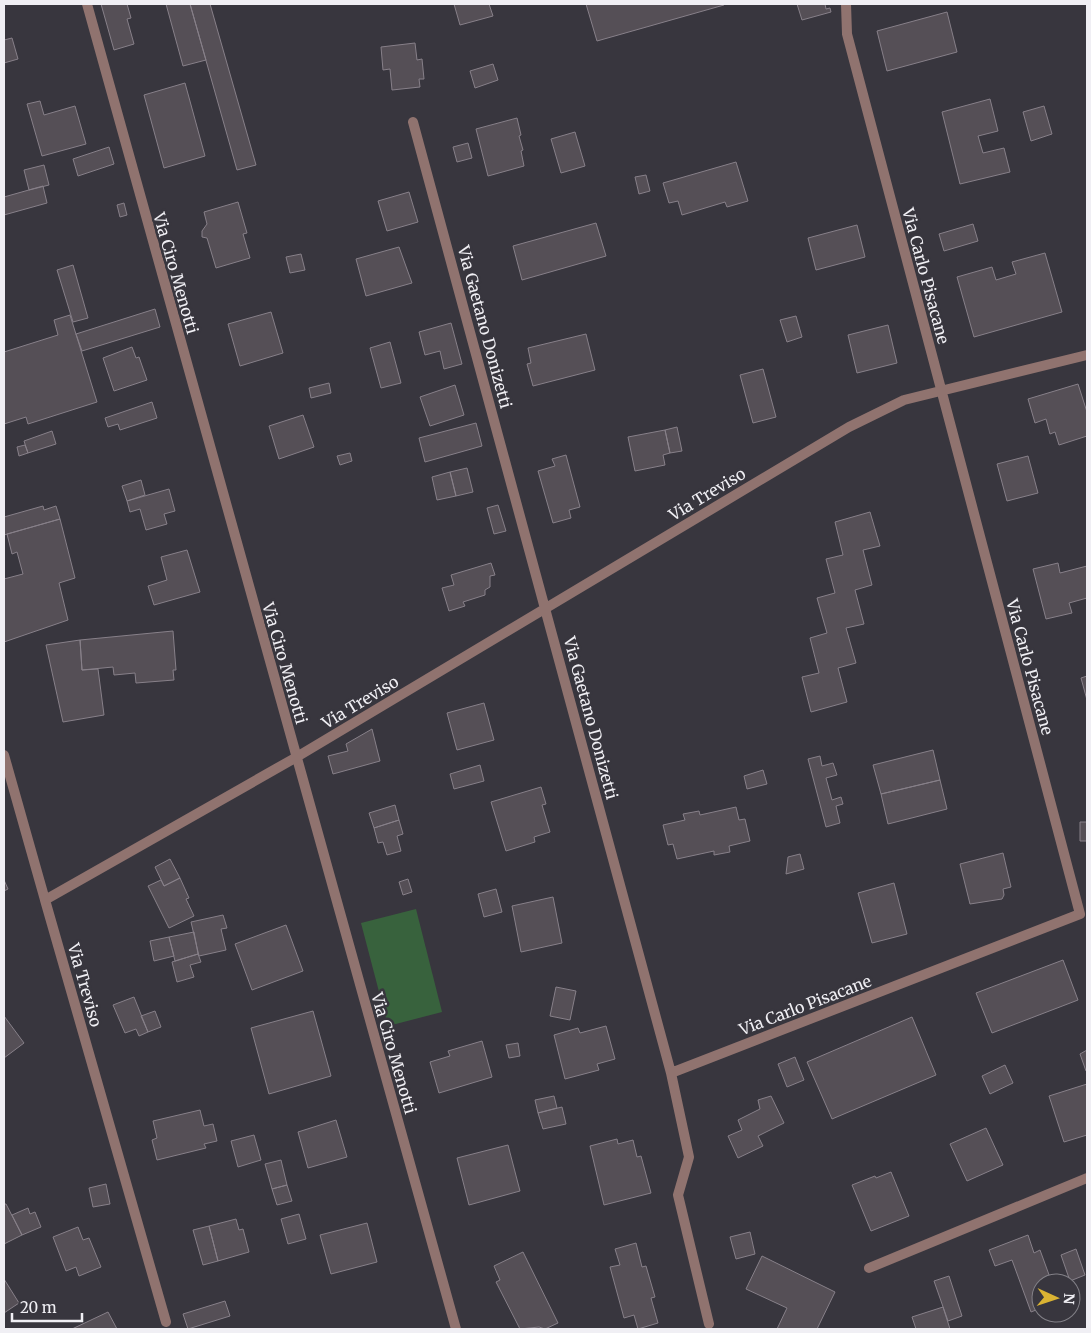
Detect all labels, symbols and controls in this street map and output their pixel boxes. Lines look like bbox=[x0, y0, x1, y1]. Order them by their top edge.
street label: Via Carlo Pisacane bbox=[898, 205, 954, 346]
street label: Via Ciro Menotti bbox=[149, 209, 203, 336]
street label: Via Gaetano Donizetti bbox=[453, 242, 516, 411]
street label: Via Treviso bbox=[664, 463, 749, 525]
street label: Via Carlo Pisacane bbox=[1002, 596, 1058, 737]
street label: Via Ciro Menotti bbox=[258, 599, 312, 726]
street label: Via Gaetano Donizetti bbox=[559, 633, 622, 802]
street label: Via Treviso bbox=[317, 671, 402, 733]
street label: Via Treviso bbox=[63, 940, 106, 1029]
street label: Via Carlo Pisacane bbox=[735, 971, 874, 1040]
street label: Via Ciro Menotti bbox=[367, 989, 421, 1116]
north arrow bbox=[1031, 1273, 1081, 1323]
scale bar bbox=[12, 1290, 82, 1322]
text: N bbox=[1060, 1293, 1078, 1305]
text: 20 m bbox=[20, 1298, 57, 1317]

